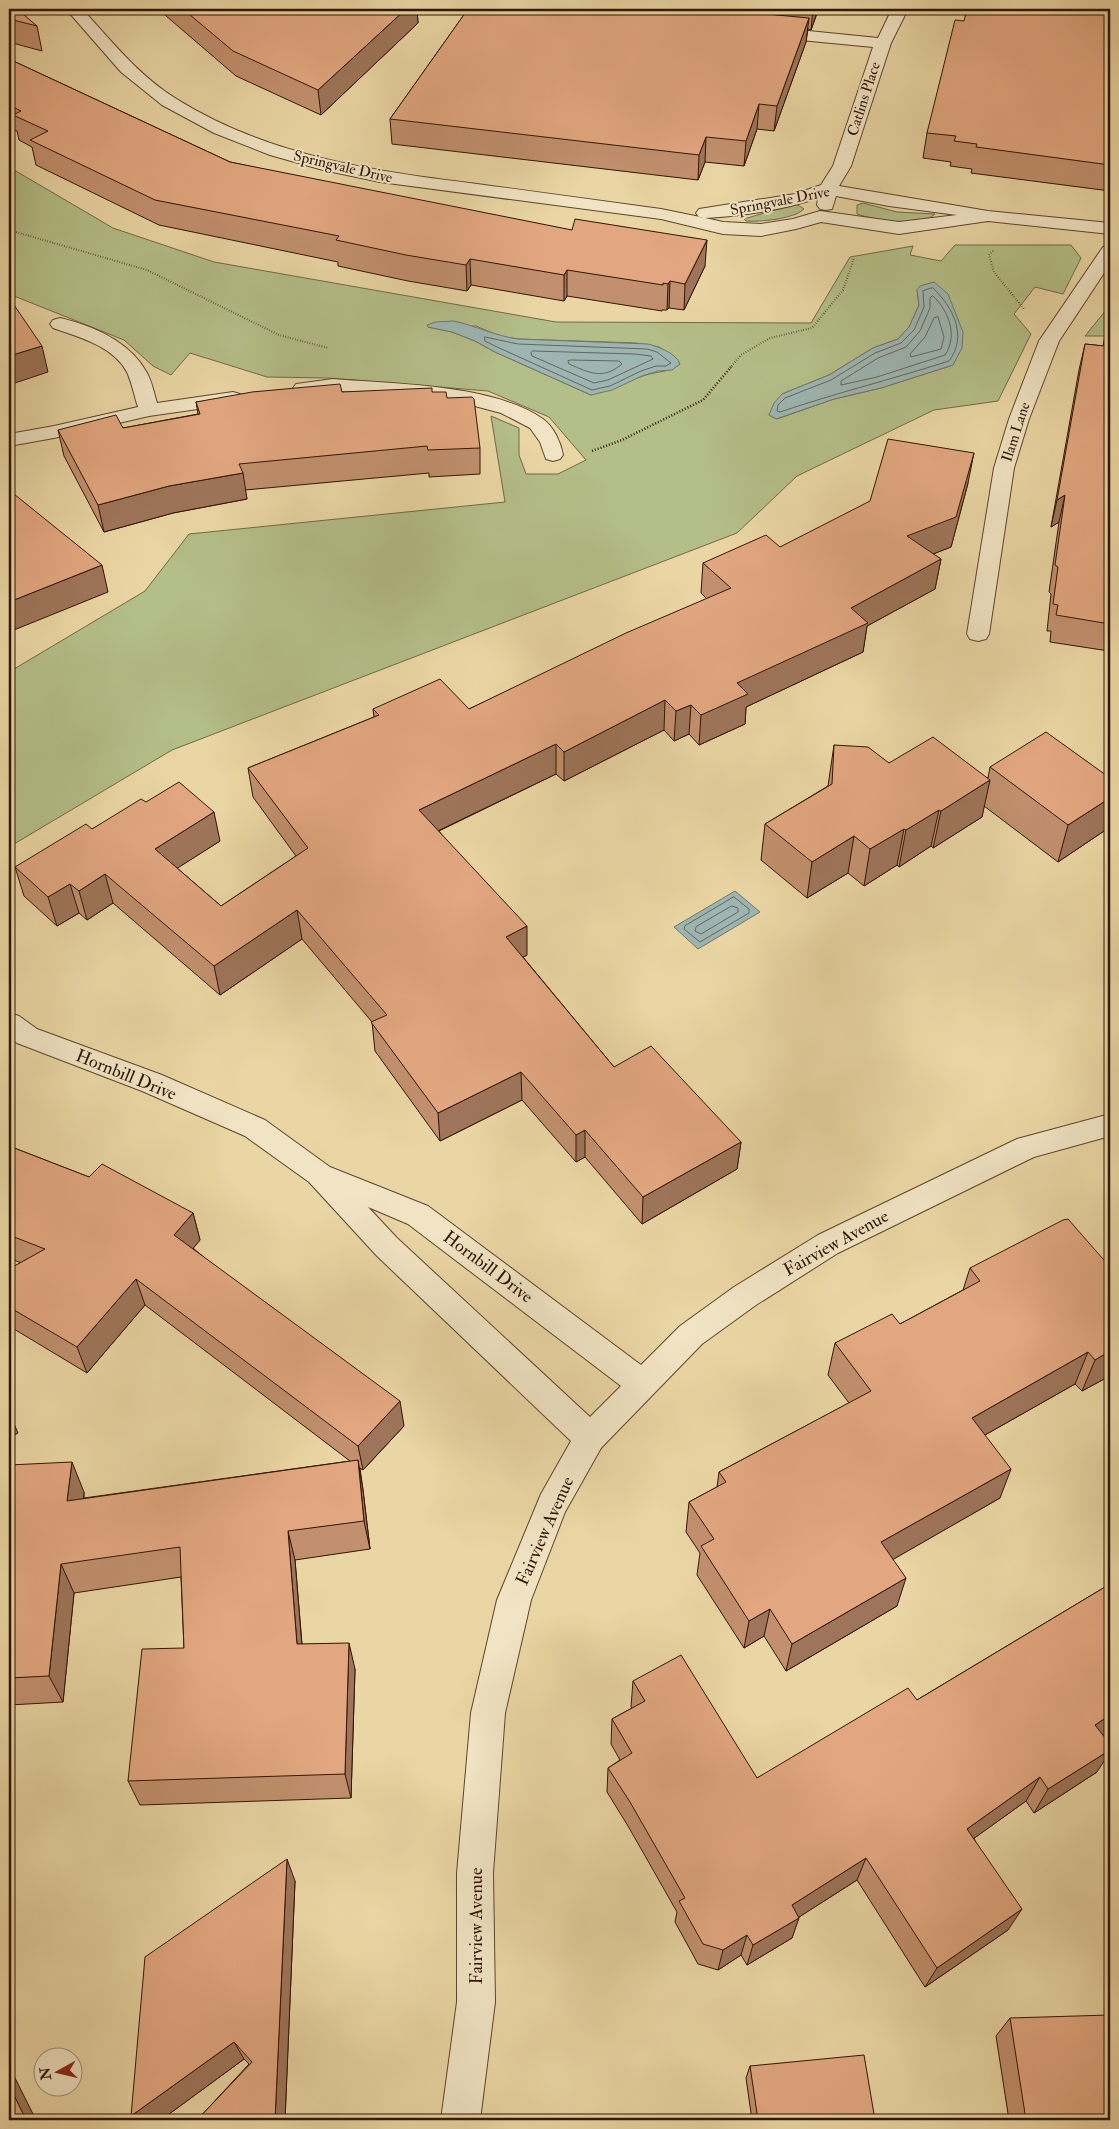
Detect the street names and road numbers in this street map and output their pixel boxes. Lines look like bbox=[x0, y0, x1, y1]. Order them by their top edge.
street label: Catlins Place bbox=[843, 59, 885, 139]
street label: Springvale Drive bbox=[291, 146, 394, 189]
street label: Springvale Drive bbox=[729, 182, 832, 221]
street label: Ilam Lane bbox=[997, 400, 1035, 464]
street label: Hornbill Drive bbox=[72, 1044, 180, 1106]
street label: Fairview Avenue bbox=[779, 1204, 893, 1281]
street label: Hornbill Drive bbox=[438, 1226, 538, 1309]
street label: Fairview Avenue bbox=[511, 1473, 579, 1589]
street label: Fairview Avenue bbox=[465, 1867, 488, 1984]

